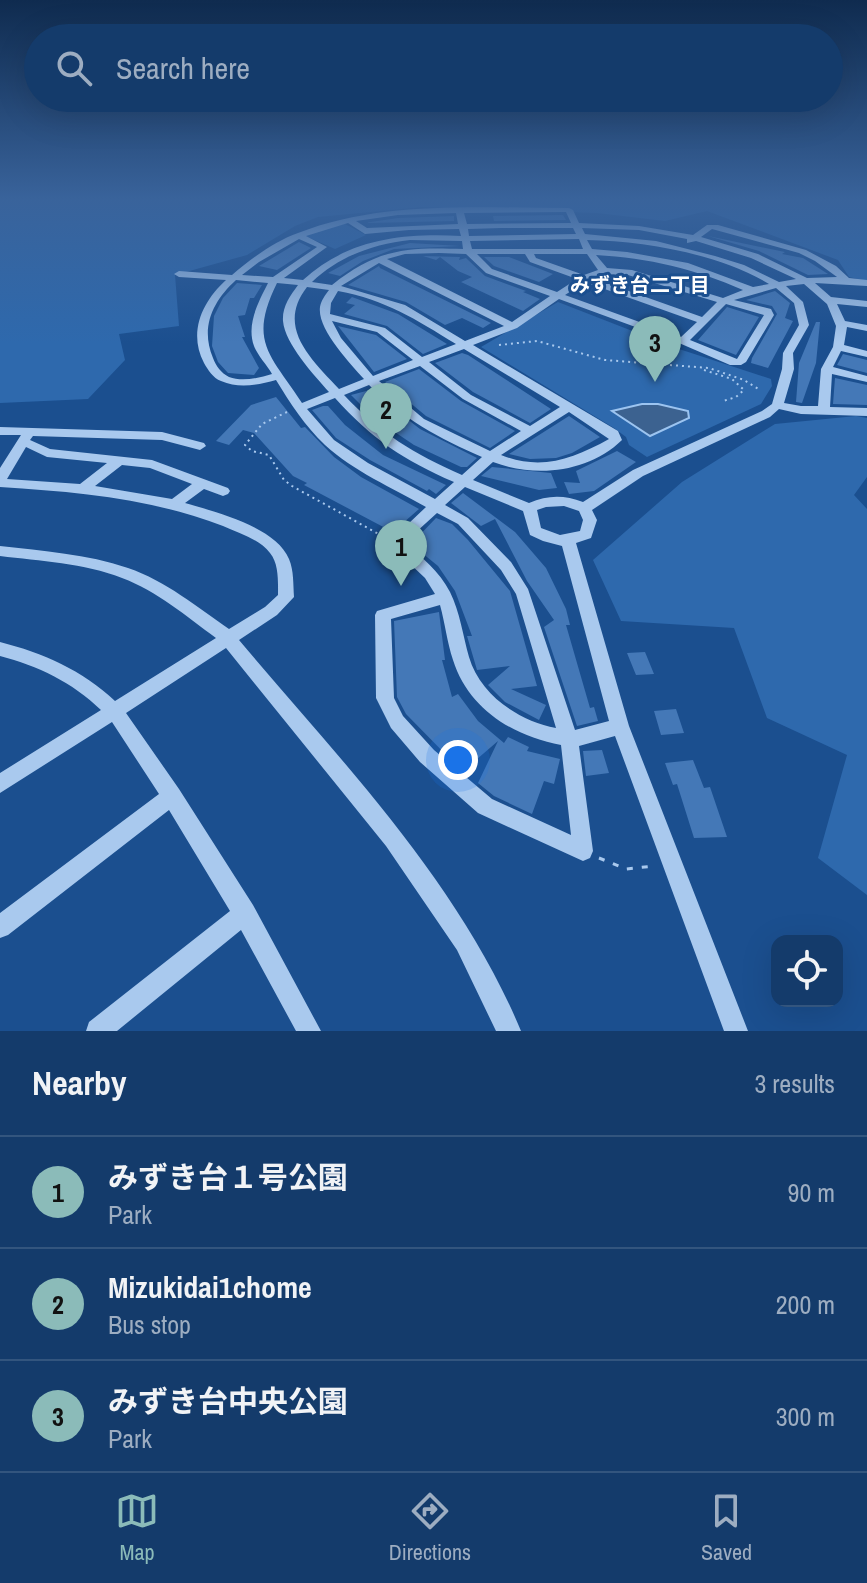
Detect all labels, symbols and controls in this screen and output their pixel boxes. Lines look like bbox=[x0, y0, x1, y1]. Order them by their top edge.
search box bbox=[24, 24, 843, 112]
icon: search bbox=[52, 46, 96, 90]
text: Search here bbox=[116, 48, 250, 88]
district label: みずき台二丁目 bbox=[570, 271, 710, 298]
pin: 3 bbox=[629, 316, 681, 382]
pin: 2 bbox=[360, 383, 412, 449]
pin: 1 bbox=[375, 520, 427, 586]
your location bbox=[438, 740, 478, 780]
map controls bbox=[771, 935, 843, 1007]
button: locate bbox=[771, 935, 843, 1007]
text: Nearby bbox=[32, 1060, 127, 1106]
text: 3 results bbox=[754, 1066, 835, 1101]
text: みずき台１号公園 bbox=[108, 1157, 348, 1197]
text: 1 bbox=[52, 1175, 64, 1210]
text: 90 m bbox=[788, 1175, 835, 1210]
text: Park bbox=[108, 1197, 152, 1232]
text: Mizukidai1chome bbox=[108, 1267, 312, 1307]
text: 2 bbox=[52, 1287, 64, 1322]
text: 200 m bbox=[776, 1287, 835, 1322]
text: Bus stop bbox=[108, 1307, 191, 1342]
text: みずき台中央公園 bbox=[108, 1381, 348, 1421]
text: 3 bbox=[52, 1399, 64, 1434]
text: 300 m bbox=[776, 1399, 835, 1434]
text: Park bbox=[108, 1421, 152, 1456]
tab: Map bbox=[115, 1489, 159, 1567]
tab: Directions bbox=[389, 1489, 471, 1567]
tab: Saved bbox=[701, 1489, 752, 1567]

